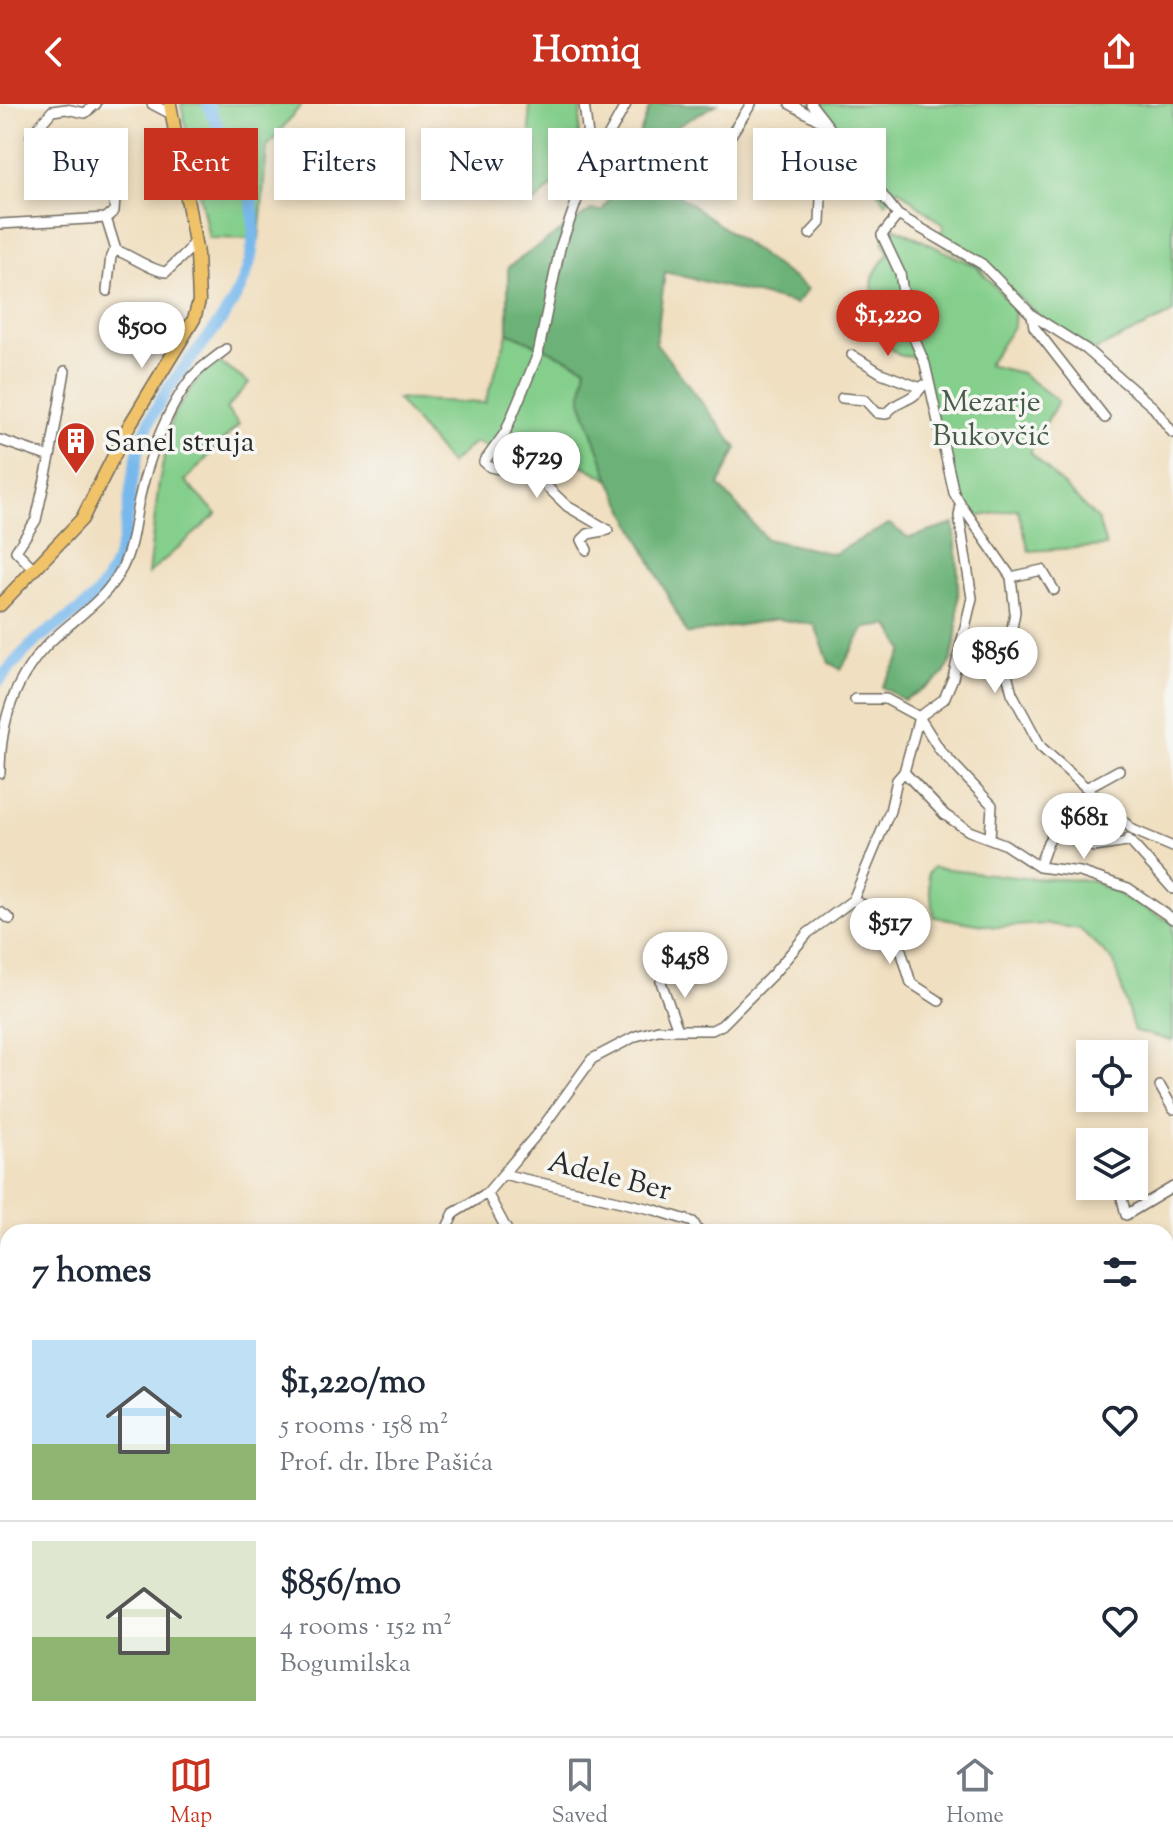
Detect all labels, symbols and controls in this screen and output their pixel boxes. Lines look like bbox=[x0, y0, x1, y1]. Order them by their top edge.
text: Homiq bbox=[532, 26, 641, 78]
icon: back bbox=[32, 30, 76, 74]
icon: share bbox=[1097, 30, 1141, 74]
chip: Buy bbox=[24, 128, 128, 200]
chip: Rent bbox=[144, 128, 258, 200]
chip: Filters bbox=[274, 128, 405, 200]
chip: New bbox=[421, 128, 532, 200]
chip: Apartment bbox=[548, 128, 737, 200]
chip: House bbox=[753, 128, 886, 200]
pin: $1,220 bbox=[823, 290, 953, 358]
text: $1,220 bbox=[854, 297, 922, 334]
pin: $500 bbox=[95, 302, 189, 370]
text: $500 bbox=[117, 309, 167, 346]
park label: Mezarje Bukovčić bbox=[932, 382, 1050, 459]
building icon: Sanel struja bbox=[55, 420, 97, 475]
place label: Sanel struja bbox=[104, 422, 255, 465]
pin: $729 bbox=[490, 432, 584, 500]
text: $729 bbox=[511, 439, 563, 476]
pin: $856 bbox=[948, 627, 1042, 695]
text: $856 bbox=[971, 634, 1019, 671]
pin: $681 bbox=[1037, 793, 1131, 861]
text: $681 bbox=[1060, 800, 1108, 837]
pin: $517 bbox=[843, 898, 937, 966]
text: $517 bbox=[868, 905, 912, 942]
pin: $458 bbox=[638, 932, 732, 1000]
text: $458 bbox=[661, 939, 709, 976]
map controls bbox=[1076, 1040, 1148, 1200]
button: locate bbox=[1076, 1040, 1148, 1112]
button: layers bbox=[1076, 1128, 1148, 1200]
street label: Adele Ber bbox=[543, 1141, 676, 1214]
text: 7 homes bbox=[32, 1248, 151, 1297]
icon: filters bbox=[1098, 1250, 1142, 1294]
text: $1,220/mo bbox=[280, 1359, 426, 1408]
icon: home bbox=[96, 1372, 192, 1468]
icon: heart bbox=[1098, 1398, 1142, 1442]
text: 5 rooms · 158 m² bbox=[280, 1408, 449, 1445]
text: Prof. dr. Ibre Pašića bbox=[280, 1445, 493, 1482]
text: $856/mo bbox=[280, 1560, 401, 1609]
icon: home bbox=[96, 1573, 192, 1669]
icon: heart bbox=[1098, 1599, 1142, 1643]
text: 4 rooms · 152 m² bbox=[280, 1609, 452, 1646]
text: Bogumilska bbox=[280, 1646, 411, 1683]
tab: Map bbox=[169, 1753, 213, 1833]
tab: Saved bbox=[551, 1753, 608, 1833]
tab: Home bbox=[946, 1753, 1004, 1833]

